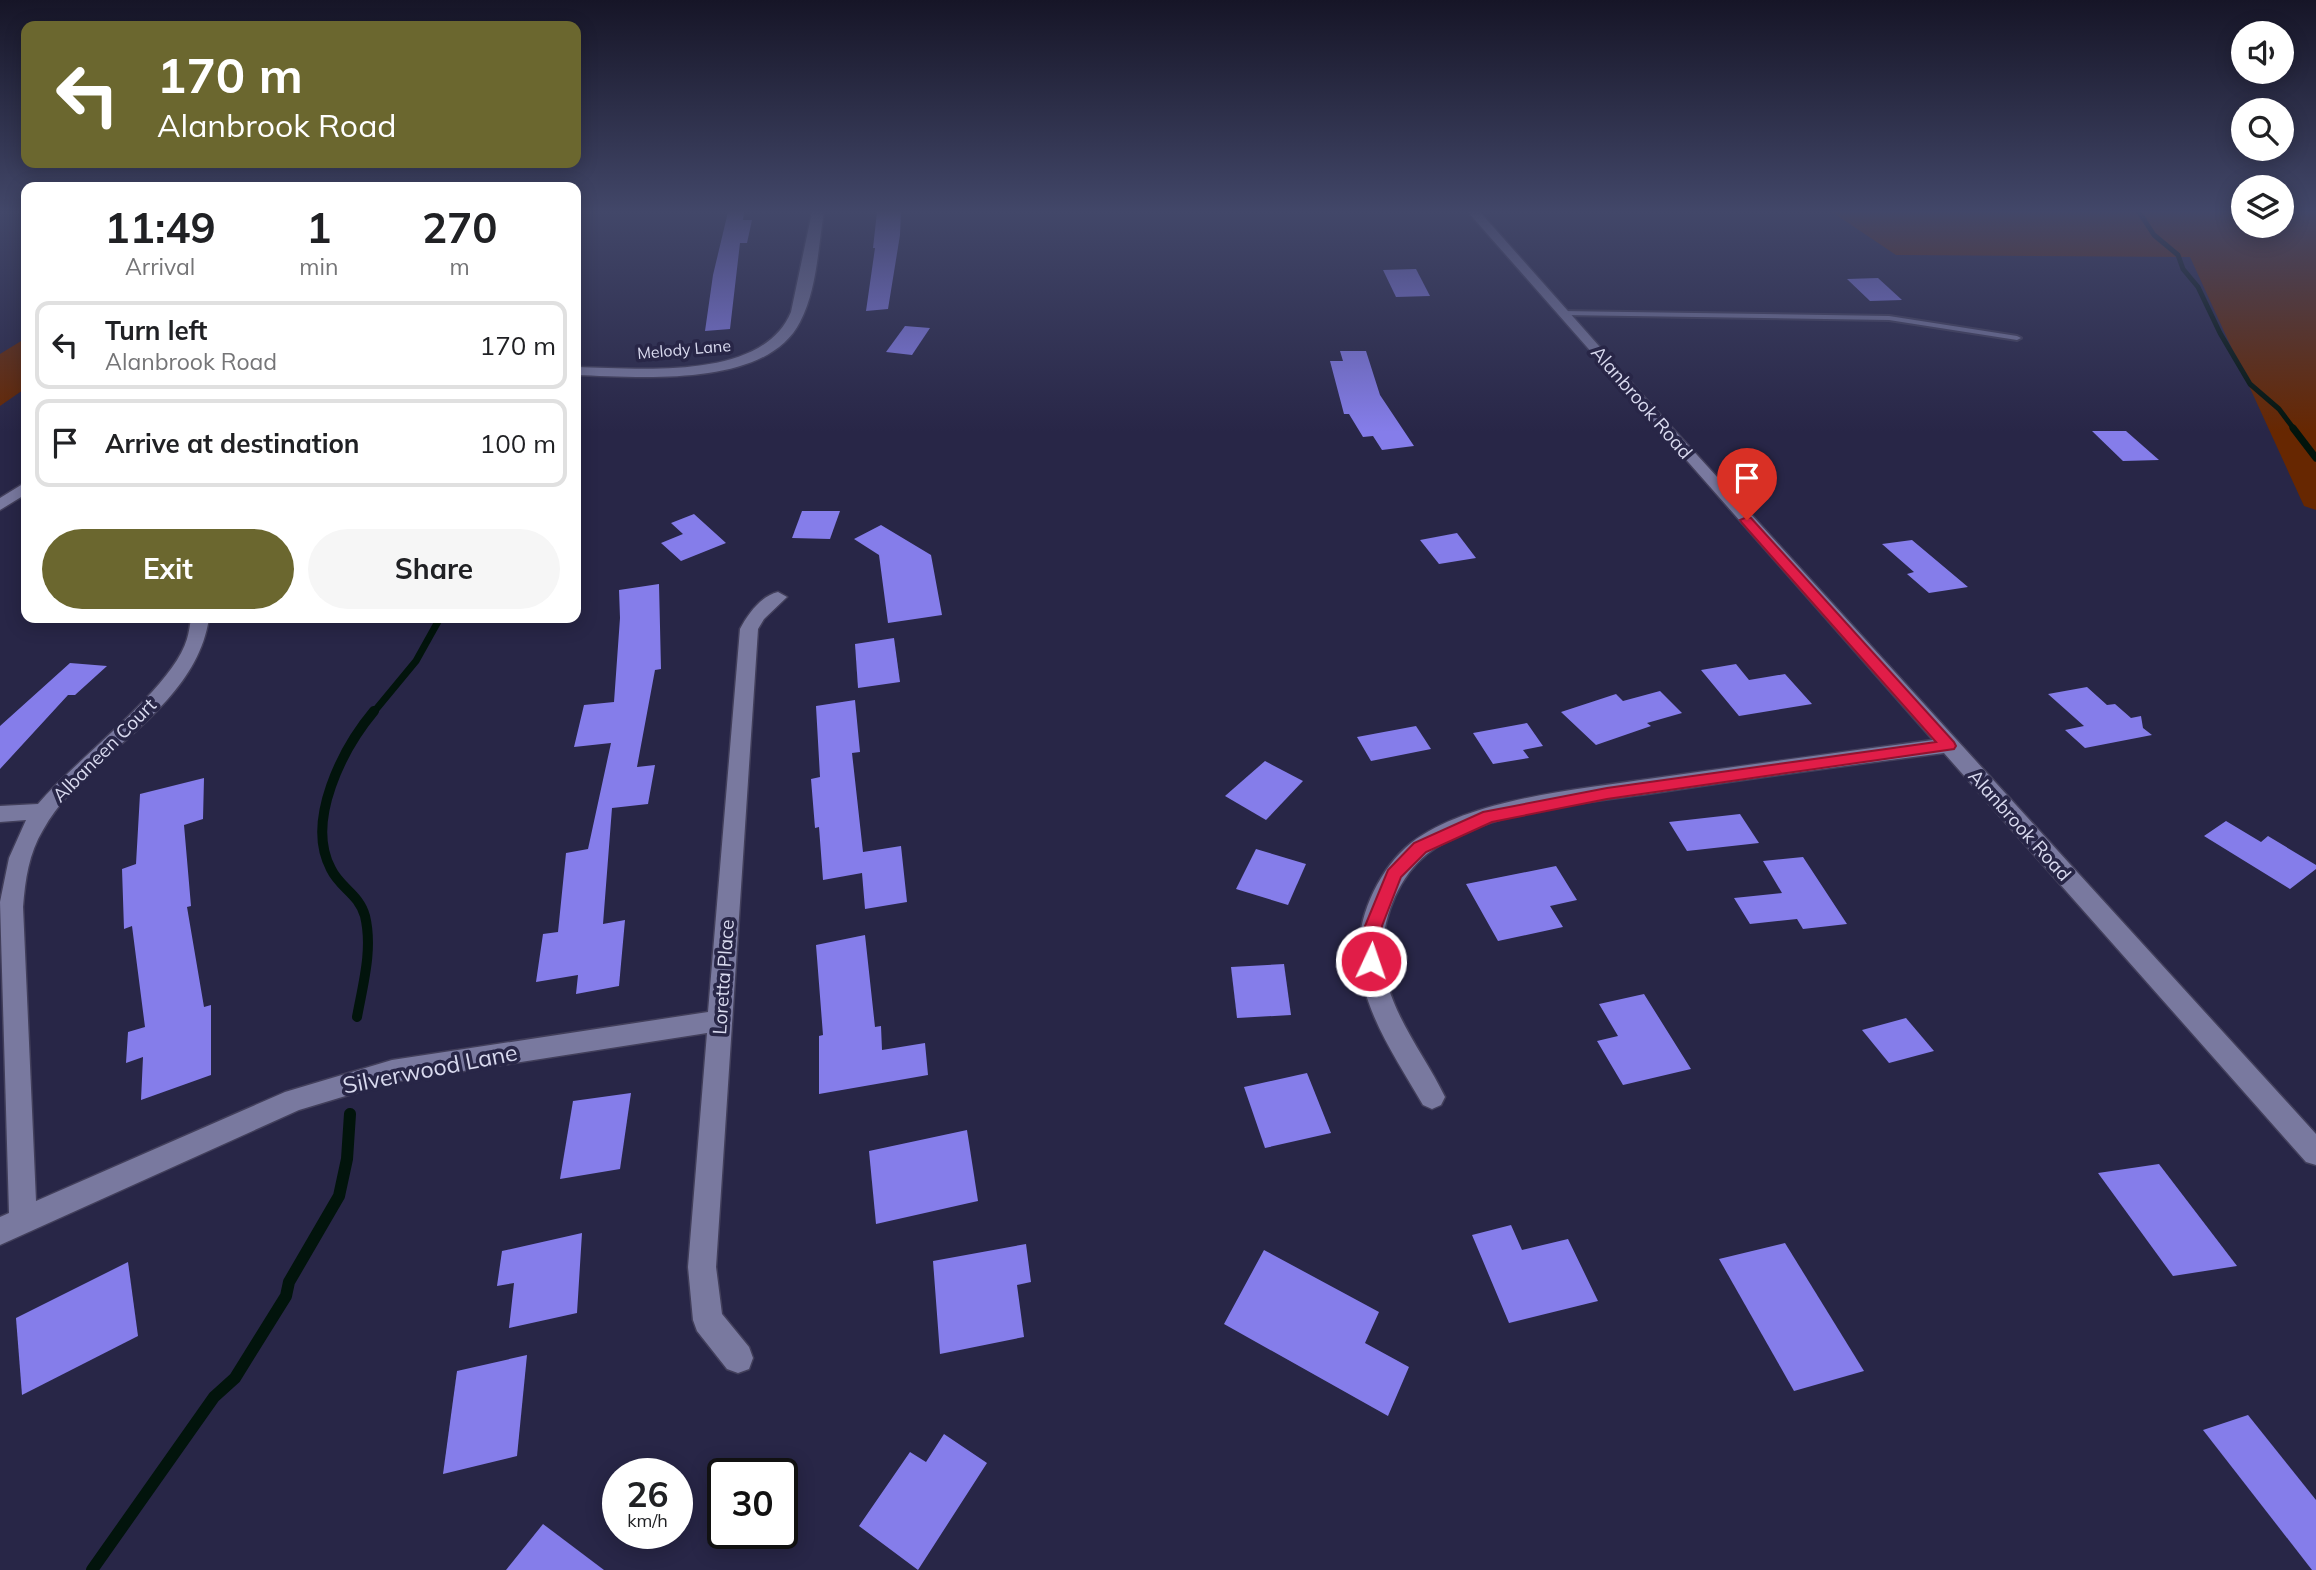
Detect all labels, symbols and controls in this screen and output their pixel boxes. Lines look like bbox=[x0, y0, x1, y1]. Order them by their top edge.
map controls bbox=[2231, 21, 2294, 238]
button: sound bbox=[2231, 21, 2294, 84]
text: 170 m bbox=[157, 44, 303, 105]
icon: left bbox=[42, 49, 133, 140]
button: search bbox=[2231, 98, 2294, 161]
text: Alanbrook Road bbox=[157, 105, 397, 145]
button: layers bbox=[2231, 175, 2294, 238]
text: 11:49 bbox=[105, 201, 216, 254]
text: 1 bbox=[306, 201, 331, 254]
text: 270 bbox=[422, 201, 497, 254]
text: Arrival bbox=[125, 252, 195, 281]
text: min bbox=[299, 252, 338, 281]
text: m bbox=[450, 252, 470, 281]
text: Turn left bbox=[105, 314, 207, 347]
icon: left bbox=[46, 326, 84, 364]
text: 170 m bbox=[480, 329, 556, 362]
street label: Melody Lane bbox=[636, 335, 732, 363]
street label: Alanbrook Road bbox=[1586, 340, 1698, 464]
text: Alanbrook Road bbox=[105, 347, 277, 376]
icon: arrive bbox=[46, 424, 84, 462]
text: Arrive at destination bbox=[105, 427, 360, 460]
text: 100 m bbox=[480, 427, 556, 460]
pin bbox=[1717, 448, 1777, 520]
icon: arrive bbox=[1728, 459, 1766, 497]
button: Exit bbox=[42, 529, 294, 609]
button: Share bbox=[308, 529, 560, 609]
street label: Albaneen Court bbox=[47, 693, 161, 807]
street label: Alanbrook Road bbox=[1963, 764, 2077, 886]
street label: Loretta Place bbox=[707, 919, 739, 1035]
position arrow bbox=[1334, 924, 1408, 998]
street label: Silverwood Lane bbox=[340, 1037, 520, 1100]
speed limit sign: 30 bbox=[707, 1458, 798, 1549]
text: 26 bbox=[626, 1472, 669, 1516]
text: km/h bbox=[627, 1509, 668, 1532]

